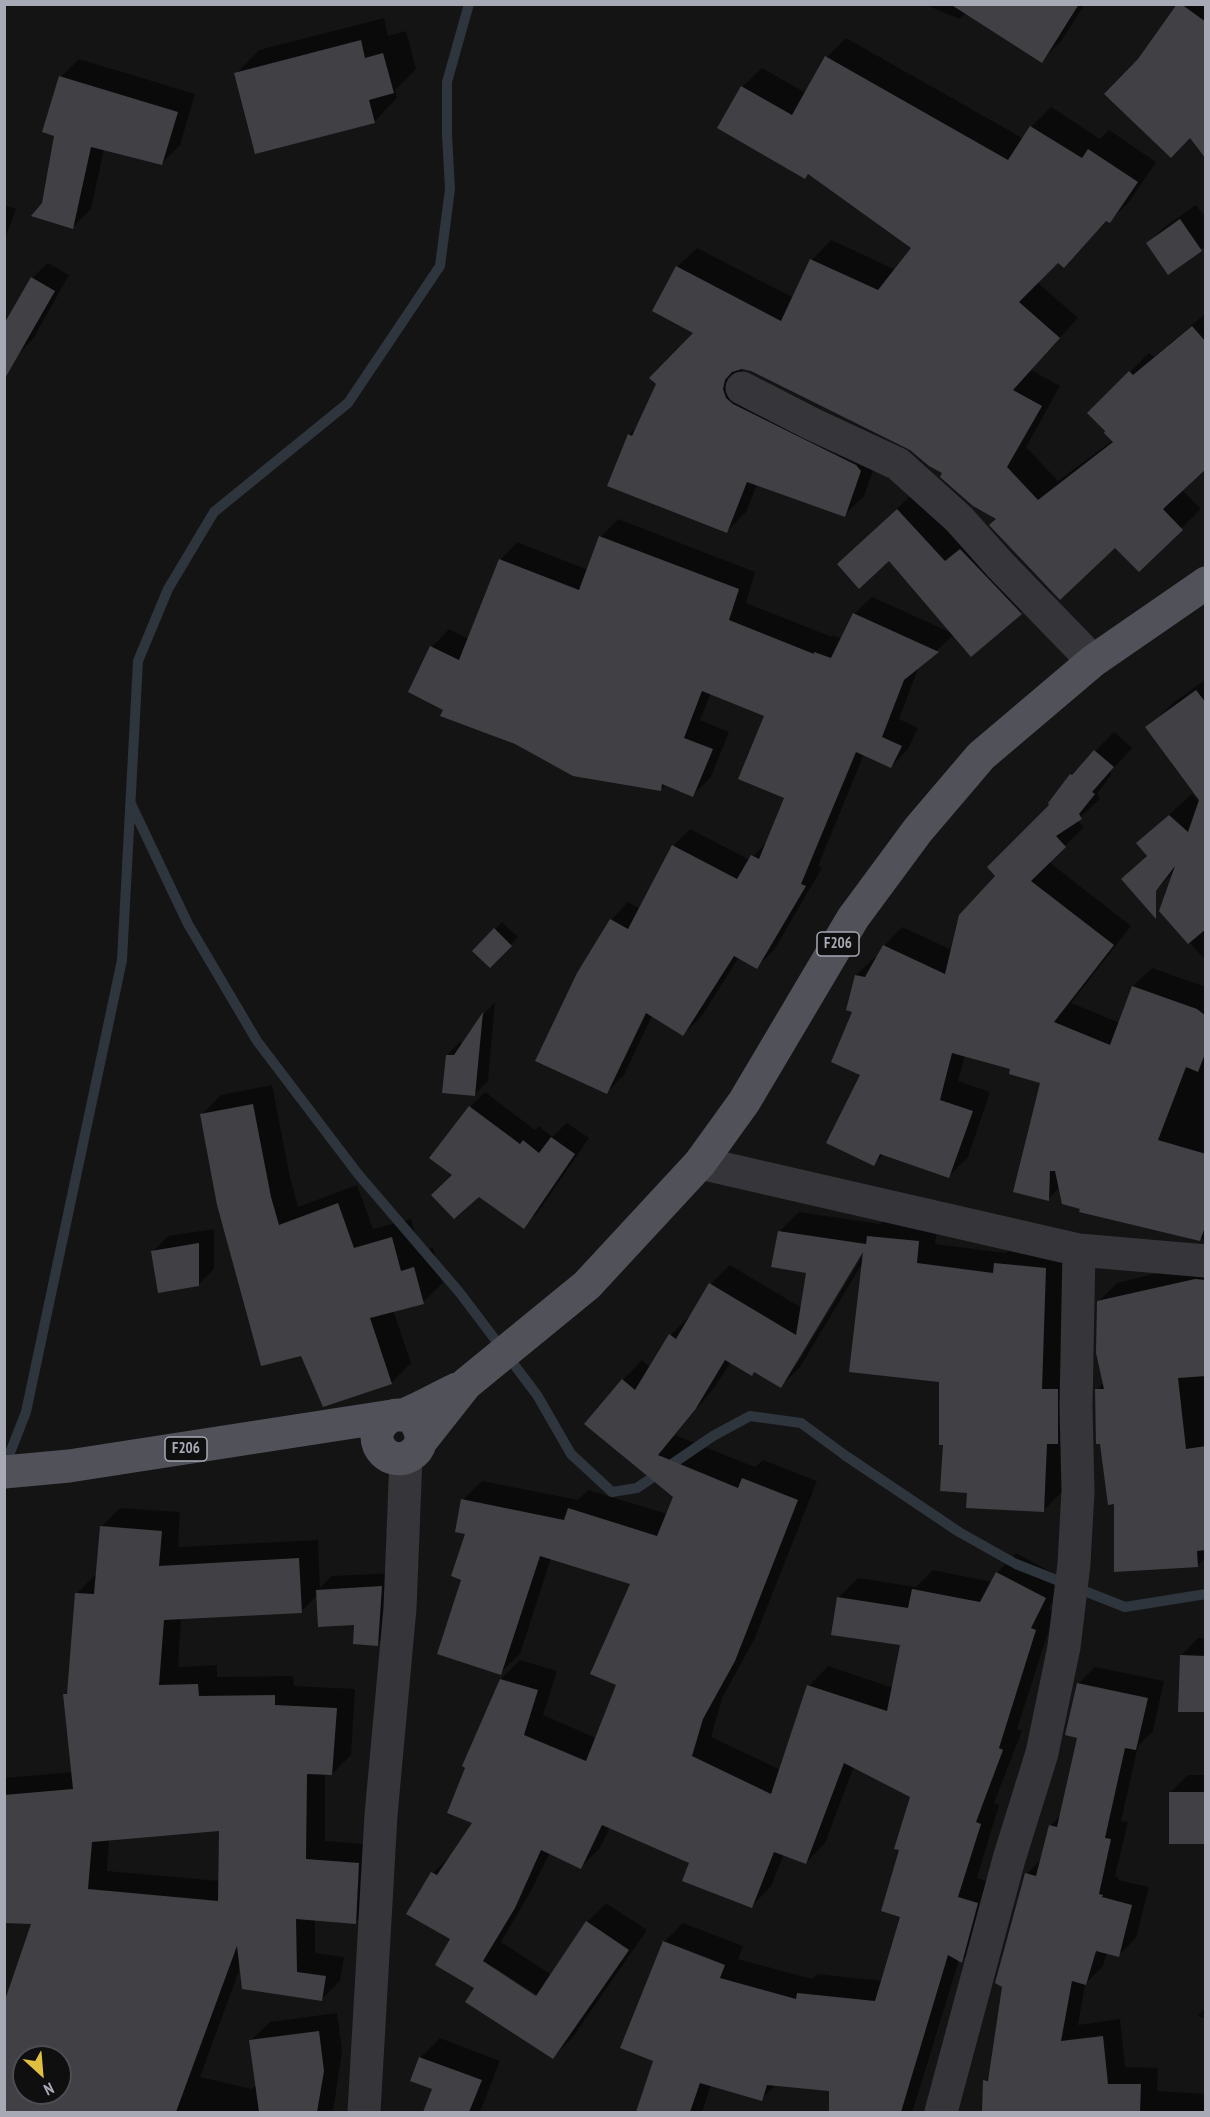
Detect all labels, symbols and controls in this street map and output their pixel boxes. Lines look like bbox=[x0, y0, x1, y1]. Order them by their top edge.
road number: F206 bbox=[817, 932, 859, 956]
road number: F206 bbox=[165, 1437, 207, 1461]
north arrow bbox=[12, 2045, 72, 2105]
text: N bbox=[41, 2078, 57, 2100]

